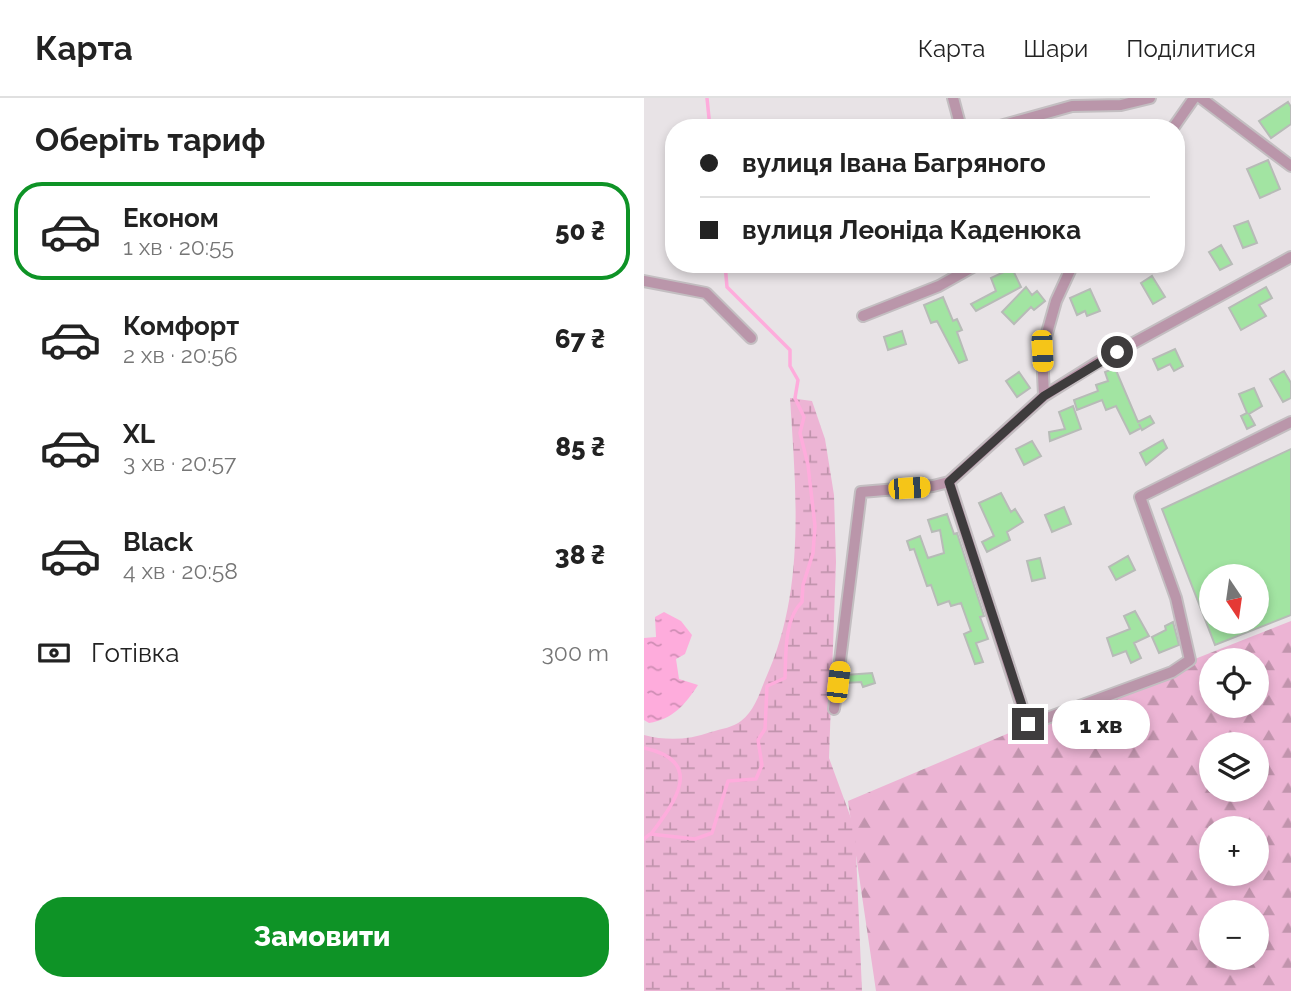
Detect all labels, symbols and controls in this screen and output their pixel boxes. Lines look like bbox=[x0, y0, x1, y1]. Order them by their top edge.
text: Карта bbox=[35, 29, 133, 68]
text: Карта bbox=[918, 34, 985, 63]
text: Шари bbox=[1023, 34, 1088, 63]
text: Поділитися bbox=[1126, 34, 1256, 63]
text: Оберіть тариф bbox=[35, 121, 265, 158]
text: вулиця Івана Багряного bbox=[742, 148, 1046, 178]
icon: car bbox=[39, 200, 102, 263]
text: Економ bbox=[123, 203, 219, 233]
text: вулиця Леоніда Каденюка bbox=[742, 215, 1081, 245]
text: 50 ₴ bbox=[555, 216, 605, 246]
text: 1 хв · 20:55 bbox=[123, 233, 234, 260]
icon: car bbox=[39, 308, 102, 371]
text: Комфорт bbox=[123, 311, 239, 341]
text: 67 ₴ bbox=[555, 324, 605, 354]
car bbox=[1031, 329, 1054, 373]
route start bbox=[1101, 336, 1133, 368]
text: 2 хв · 20:56 bbox=[123, 341, 238, 368]
icon: car bbox=[39, 416, 102, 479]
text: XL bbox=[123, 419, 155, 449]
text: 85 ₴ bbox=[555, 432, 605, 462]
text: 3 хв · 20:57 bbox=[123, 449, 236, 476]
car bbox=[888, 476, 931, 500]
icon: car bbox=[39, 524, 102, 587]
text: Black bbox=[123, 527, 193, 557]
text: 38 ₴ bbox=[555, 540, 605, 570]
text: 4 хв · 20:58 bbox=[123, 557, 238, 584]
north arrow bbox=[1199, 564, 1269, 634]
map controls bbox=[1199, 564, 1269, 970]
icon: cash bbox=[35, 634, 73, 672]
text: Готівка bbox=[91, 638, 180, 668]
text: 300 m bbox=[542, 639, 609, 666]
button: locate bbox=[1199, 648, 1269, 718]
car bbox=[826, 660, 851, 704]
callout: 1 хв bbox=[1052, 700, 1150, 748]
route end bbox=[1012, 708, 1044, 740]
text: 1 хв bbox=[1079, 711, 1123, 738]
button: layers bbox=[1199, 732, 1269, 802]
button: + bbox=[1199, 816, 1269, 886]
button: Замовити bbox=[35, 897, 609, 977]
button: − bbox=[1199, 900, 1269, 970]

